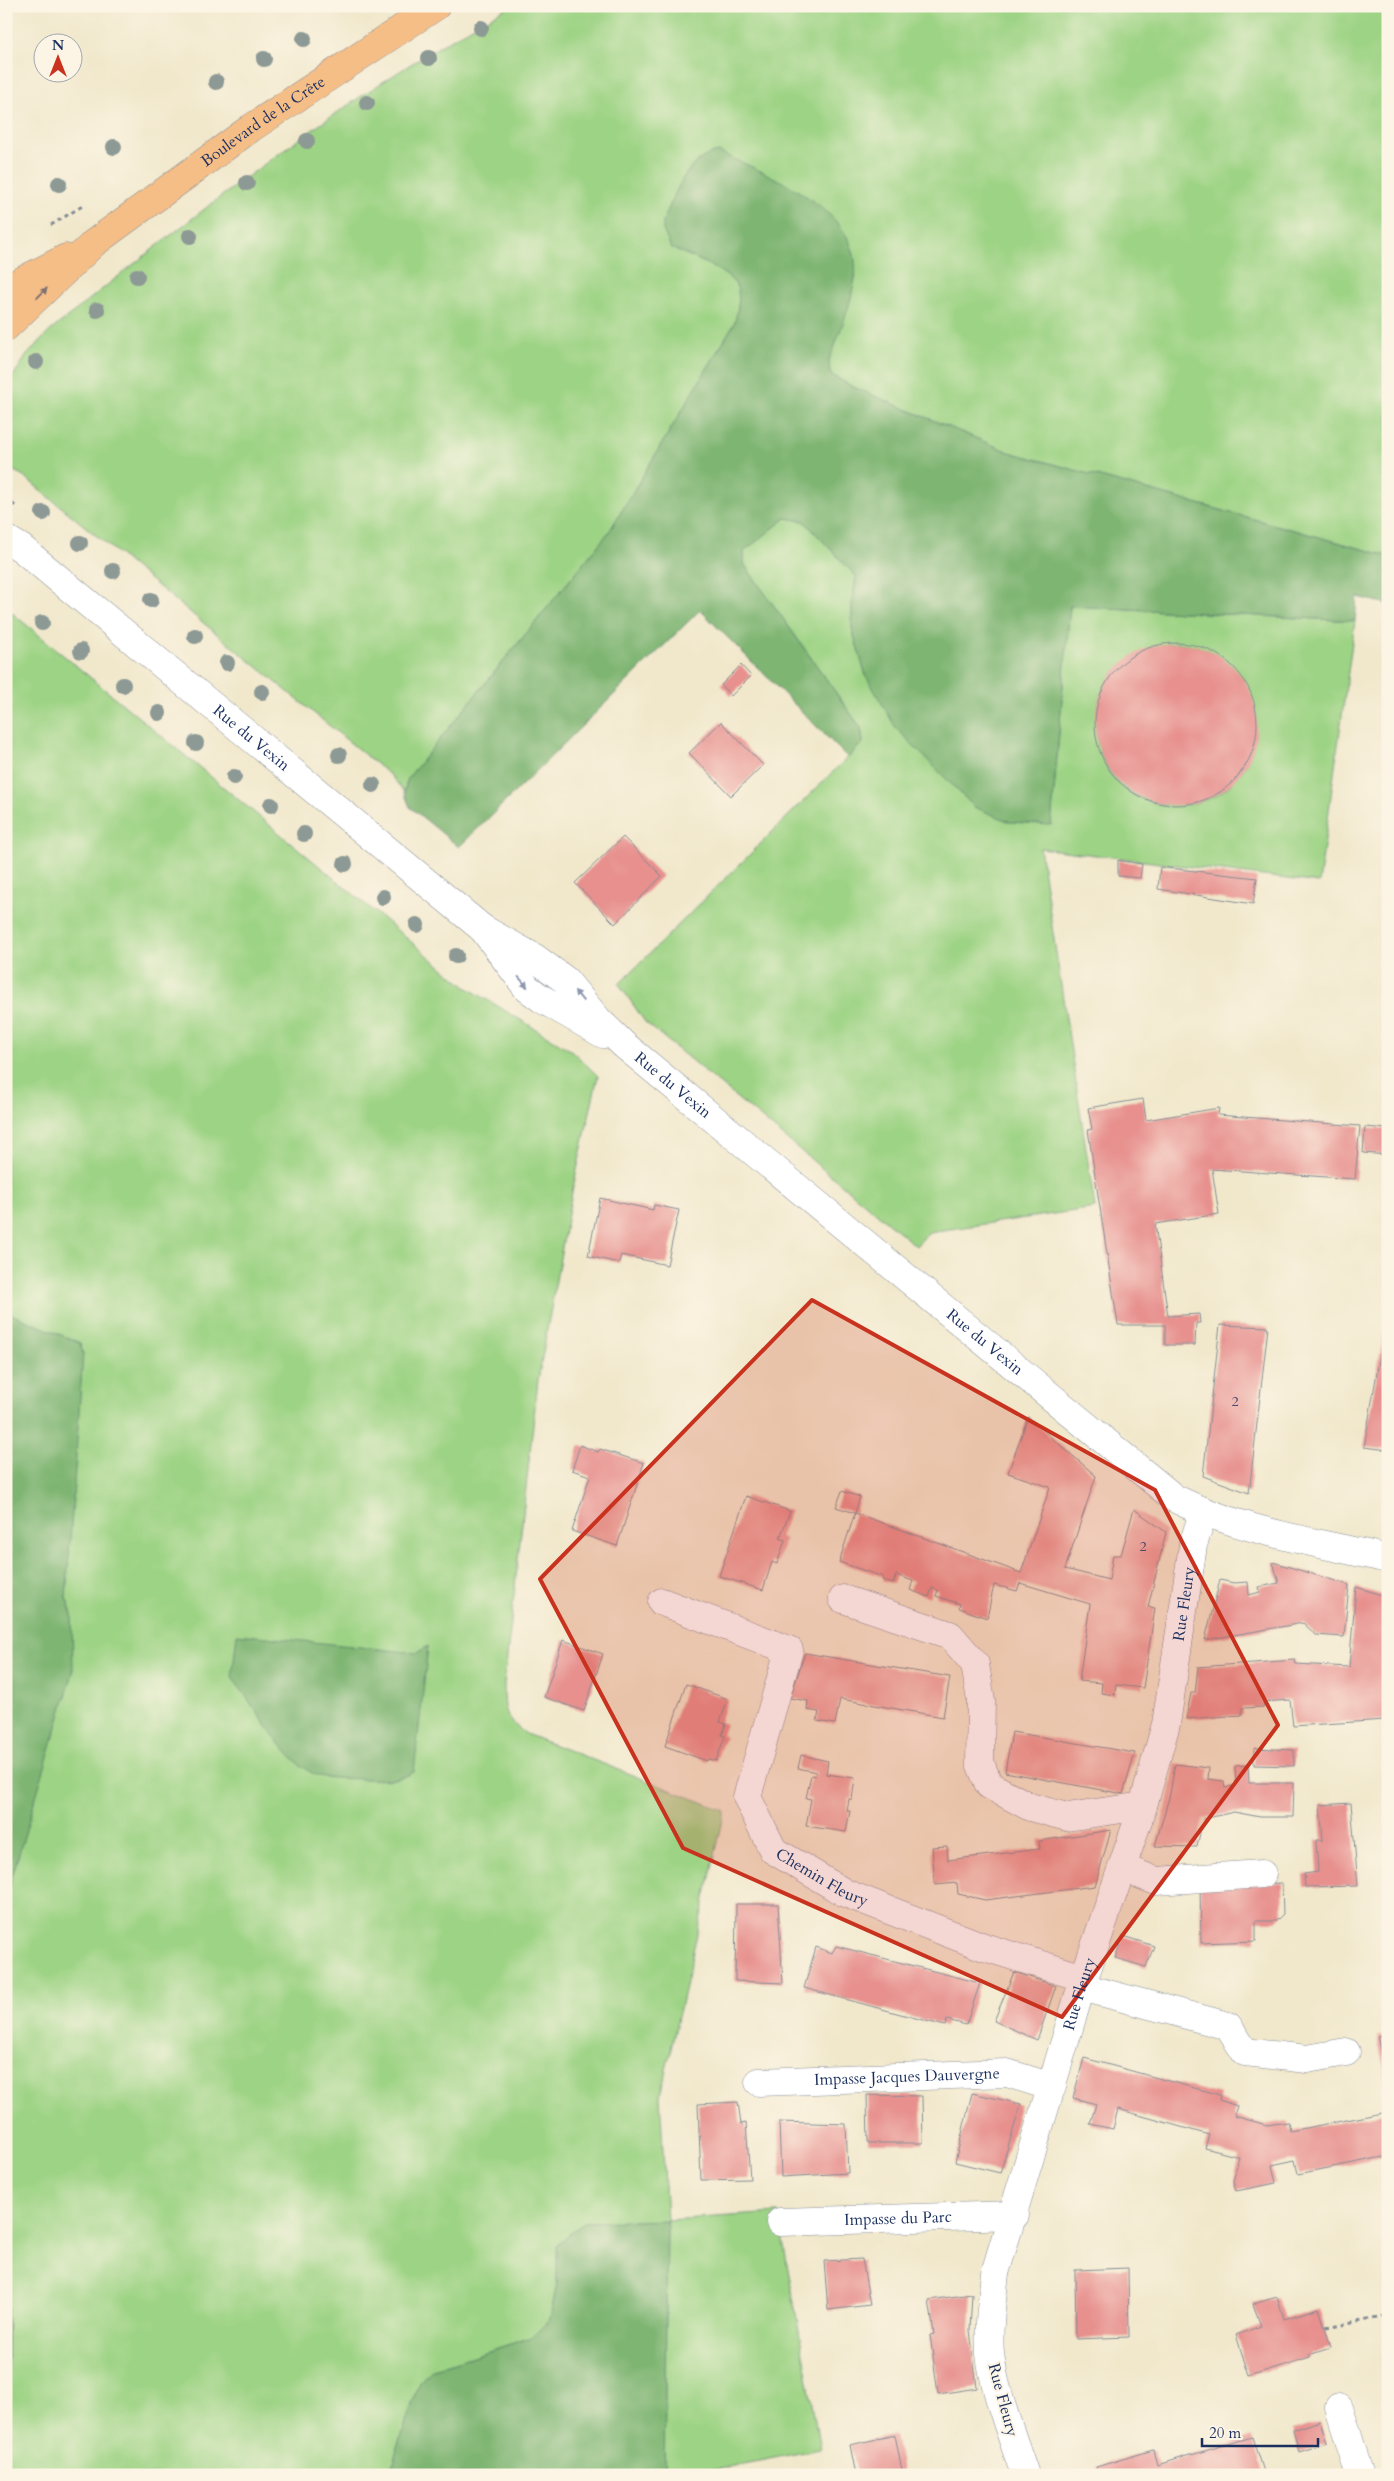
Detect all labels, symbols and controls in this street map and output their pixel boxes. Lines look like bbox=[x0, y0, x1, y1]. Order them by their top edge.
north arrow bbox=[32, 32, 82, 82]
text: N bbox=[52, 36, 64, 55]
street label: Boulevard de la Crête bbox=[197, 71, 330, 172]
one-way arrow bbox=[35, 287, 47, 299]
street label: Rue du Vexin bbox=[208, 700, 294, 776]
one-way arrow bbox=[517, 976, 528, 989]
one-way arrow bbox=[574, 990, 585, 1003]
street label: Rue du Vexin bbox=[630, 1047, 716, 1124]
street label: Rue du Vexin bbox=[942, 1304, 1028, 1380]
house number: 2 bbox=[1231, 1392, 1239, 1411]
house number: 2 bbox=[1139, 1537, 1147, 1556]
street label: Rue Fleury bbox=[1168, 1565, 1201, 1643]
street label: Chemin Fleury bbox=[771, 1843, 872, 1912]
street label: Rue Fleury bbox=[1058, 1954, 1101, 2033]
street label: Impasse Jacques Dauvergne bbox=[814, 2062, 1000, 2091]
street label: Impasse du Parc bbox=[844, 2206, 952, 2231]
street label: Rue Fleury bbox=[983, 2361, 1023, 2440]
scale bar bbox=[1202, 2416, 1318, 2448]
text: 20 m bbox=[1209, 2423, 1241, 2443]

